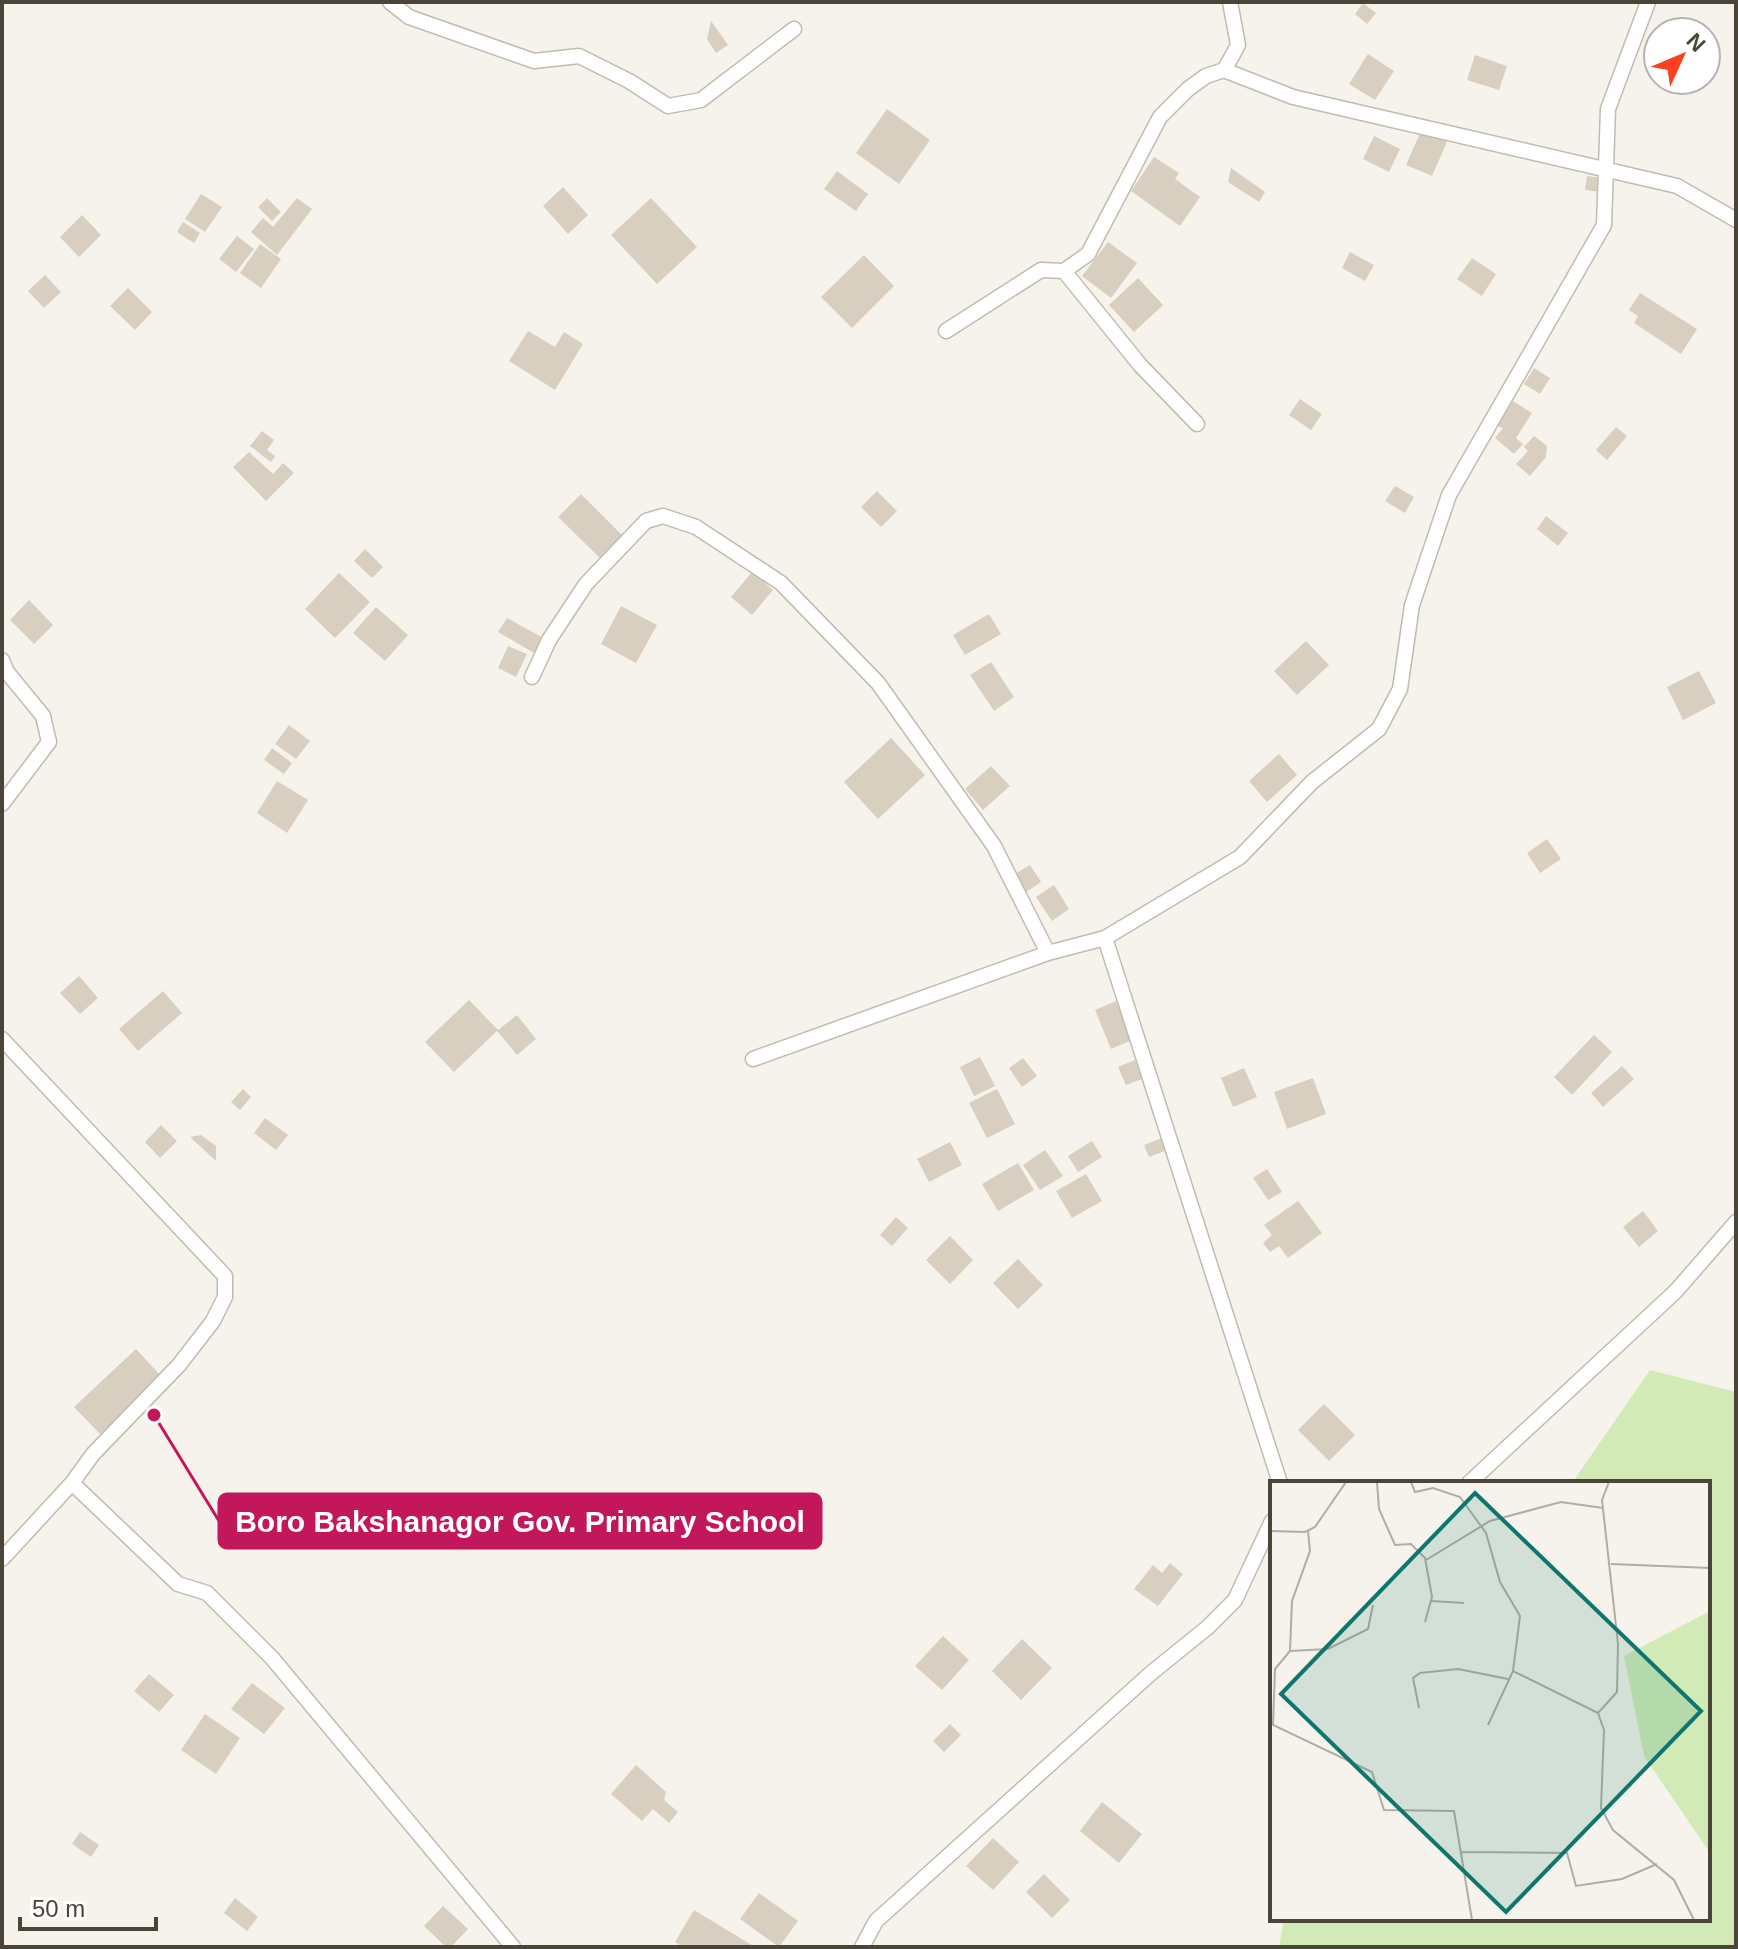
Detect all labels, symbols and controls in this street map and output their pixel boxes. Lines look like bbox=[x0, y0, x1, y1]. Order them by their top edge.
north arrow bbox=[1642, 16, 1722, 96]
text: N bbox=[1682, 28, 1711, 57]
inset map bbox=[1270, 1481, 1710, 1921]
callout: Boro Bakshanagor Gov. Primary School bbox=[219, 1494, 821, 1548]
text: Boro Bakshanagor Gov. Primary School bbox=[235, 1505, 805, 1538]
scale bar bbox=[20, 1881, 156, 1931]
text: 50 m bbox=[32, 1895, 85, 1922]

